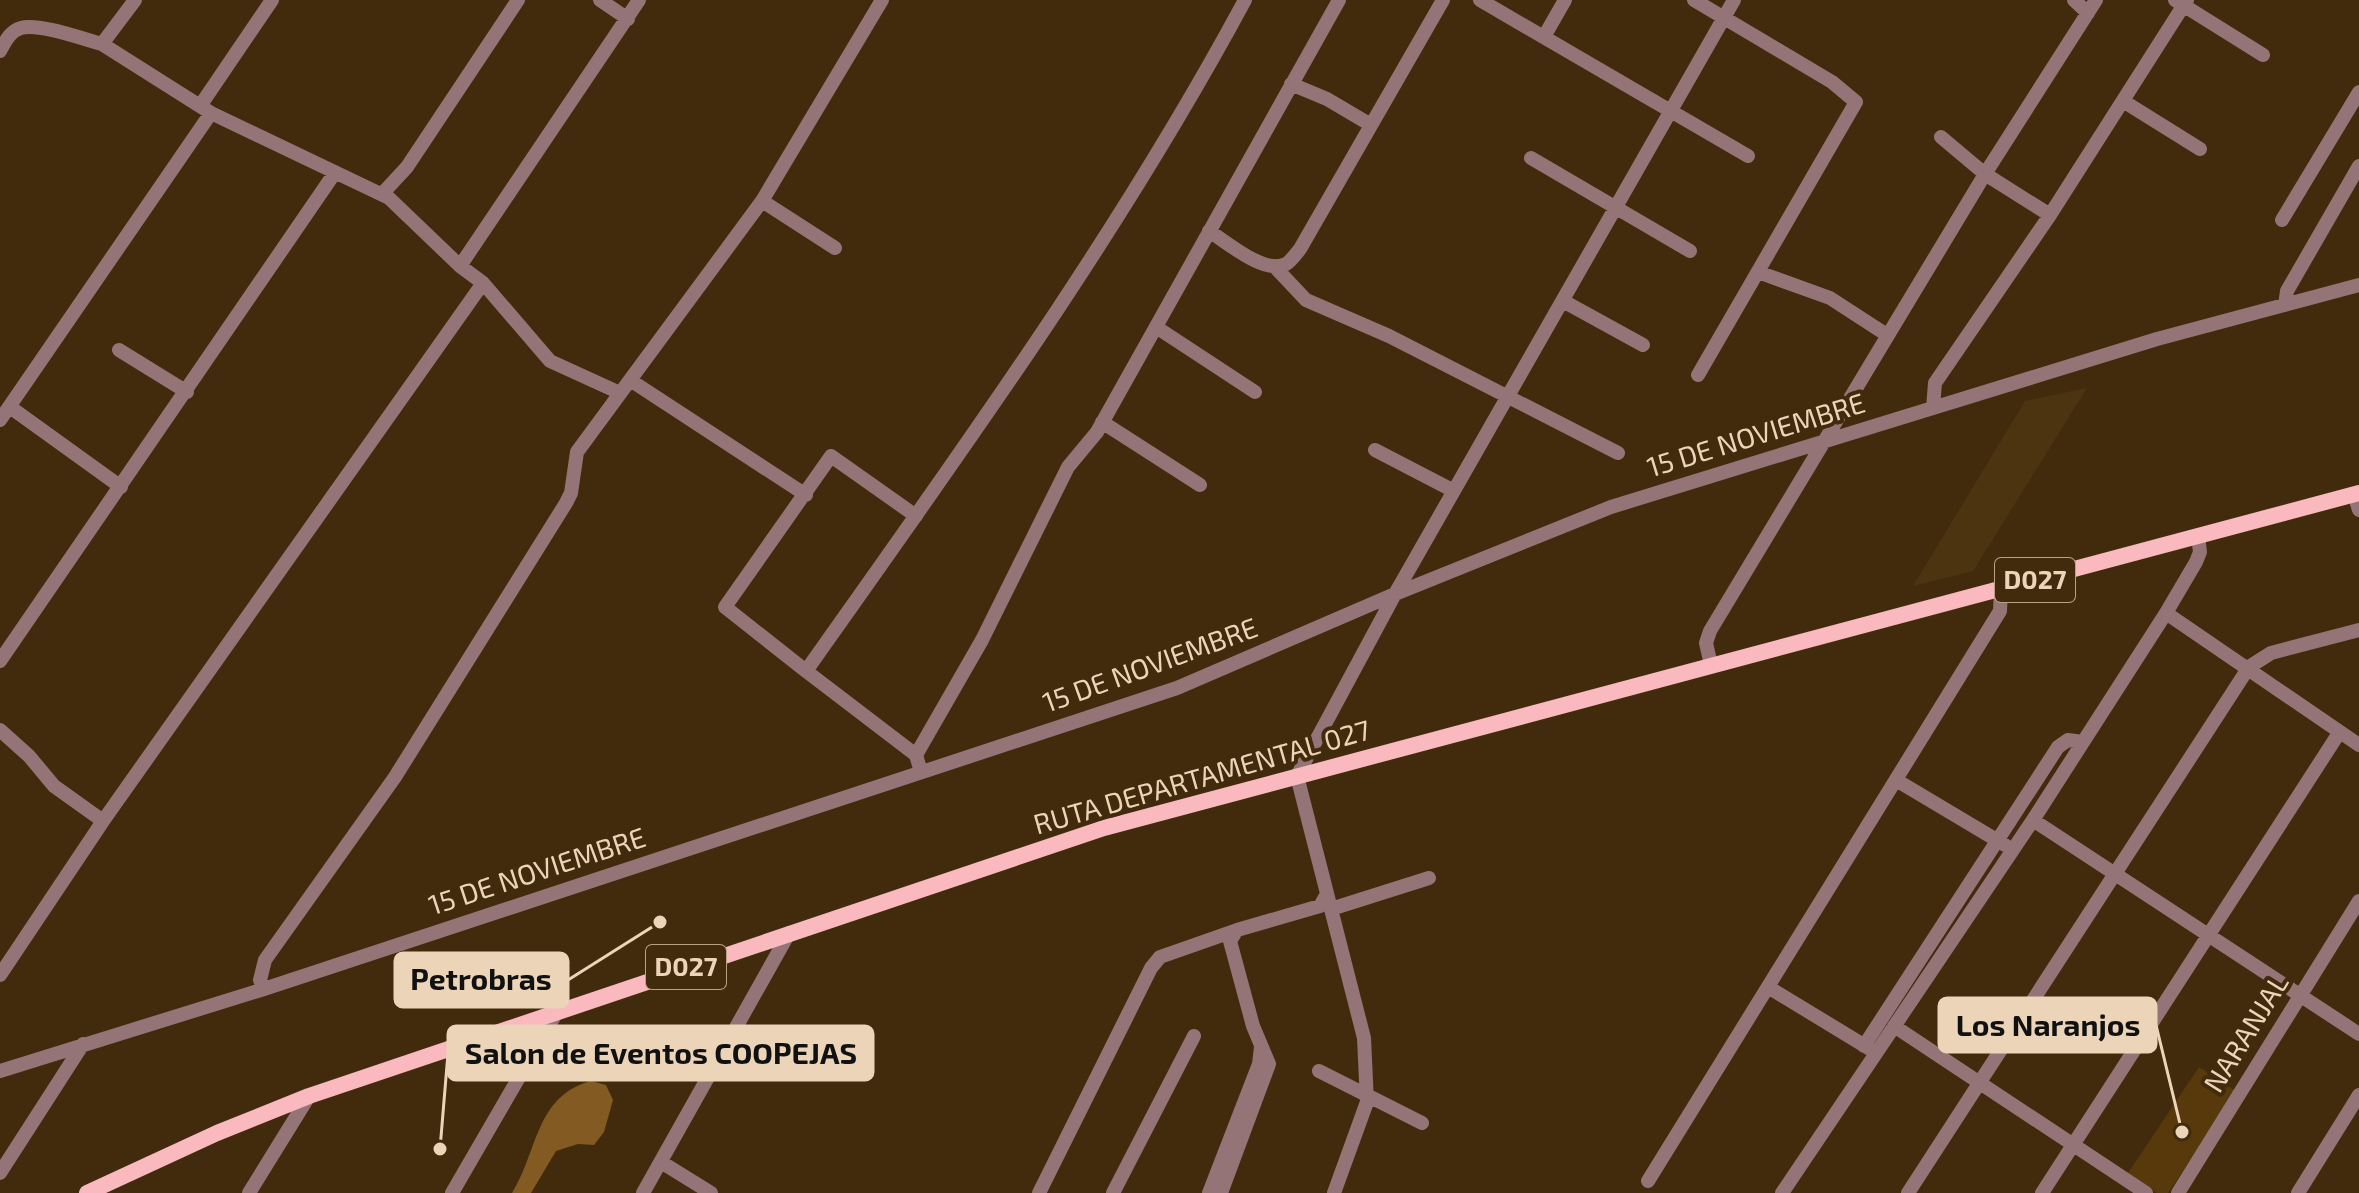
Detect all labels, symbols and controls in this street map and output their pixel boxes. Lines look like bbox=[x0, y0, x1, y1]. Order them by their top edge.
street label: 15 DE NOVIEMBRE bbox=[1643, 385, 1869, 483]
road number: D027 bbox=[1995, 558, 2075, 602]
street label: 15 DE NOVIEMBRE bbox=[1038, 609, 1262, 719]
street label: RUTA DEPARTAMENTAL 027 bbox=[1029, 712, 1374, 840]
street label: 15 DE NOVIEMBRE bbox=[424, 819, 649, 921]
road number: D027 bbox=[646, 945, 726, 989]
callout: Petrobras bbox=[395, 953, 568, 1007]
text: Petrobras bbox=[410, 960, 552, 996]
street label: NARANJAL bbox=[2196, 967, 2295, 1098]
callout: Los Naranjos bbox=[1939, 998, 2156, 1052]
text: Los Naranjos bbox=[1956, 1006, 2140, 1042]
callout: Salon de Eventos COOPEJAS bbox=[448, 1026, 873, 1080]
text: Salon de Eventos COOPEJAS bbox=[465, 1034, 857, 1070]

